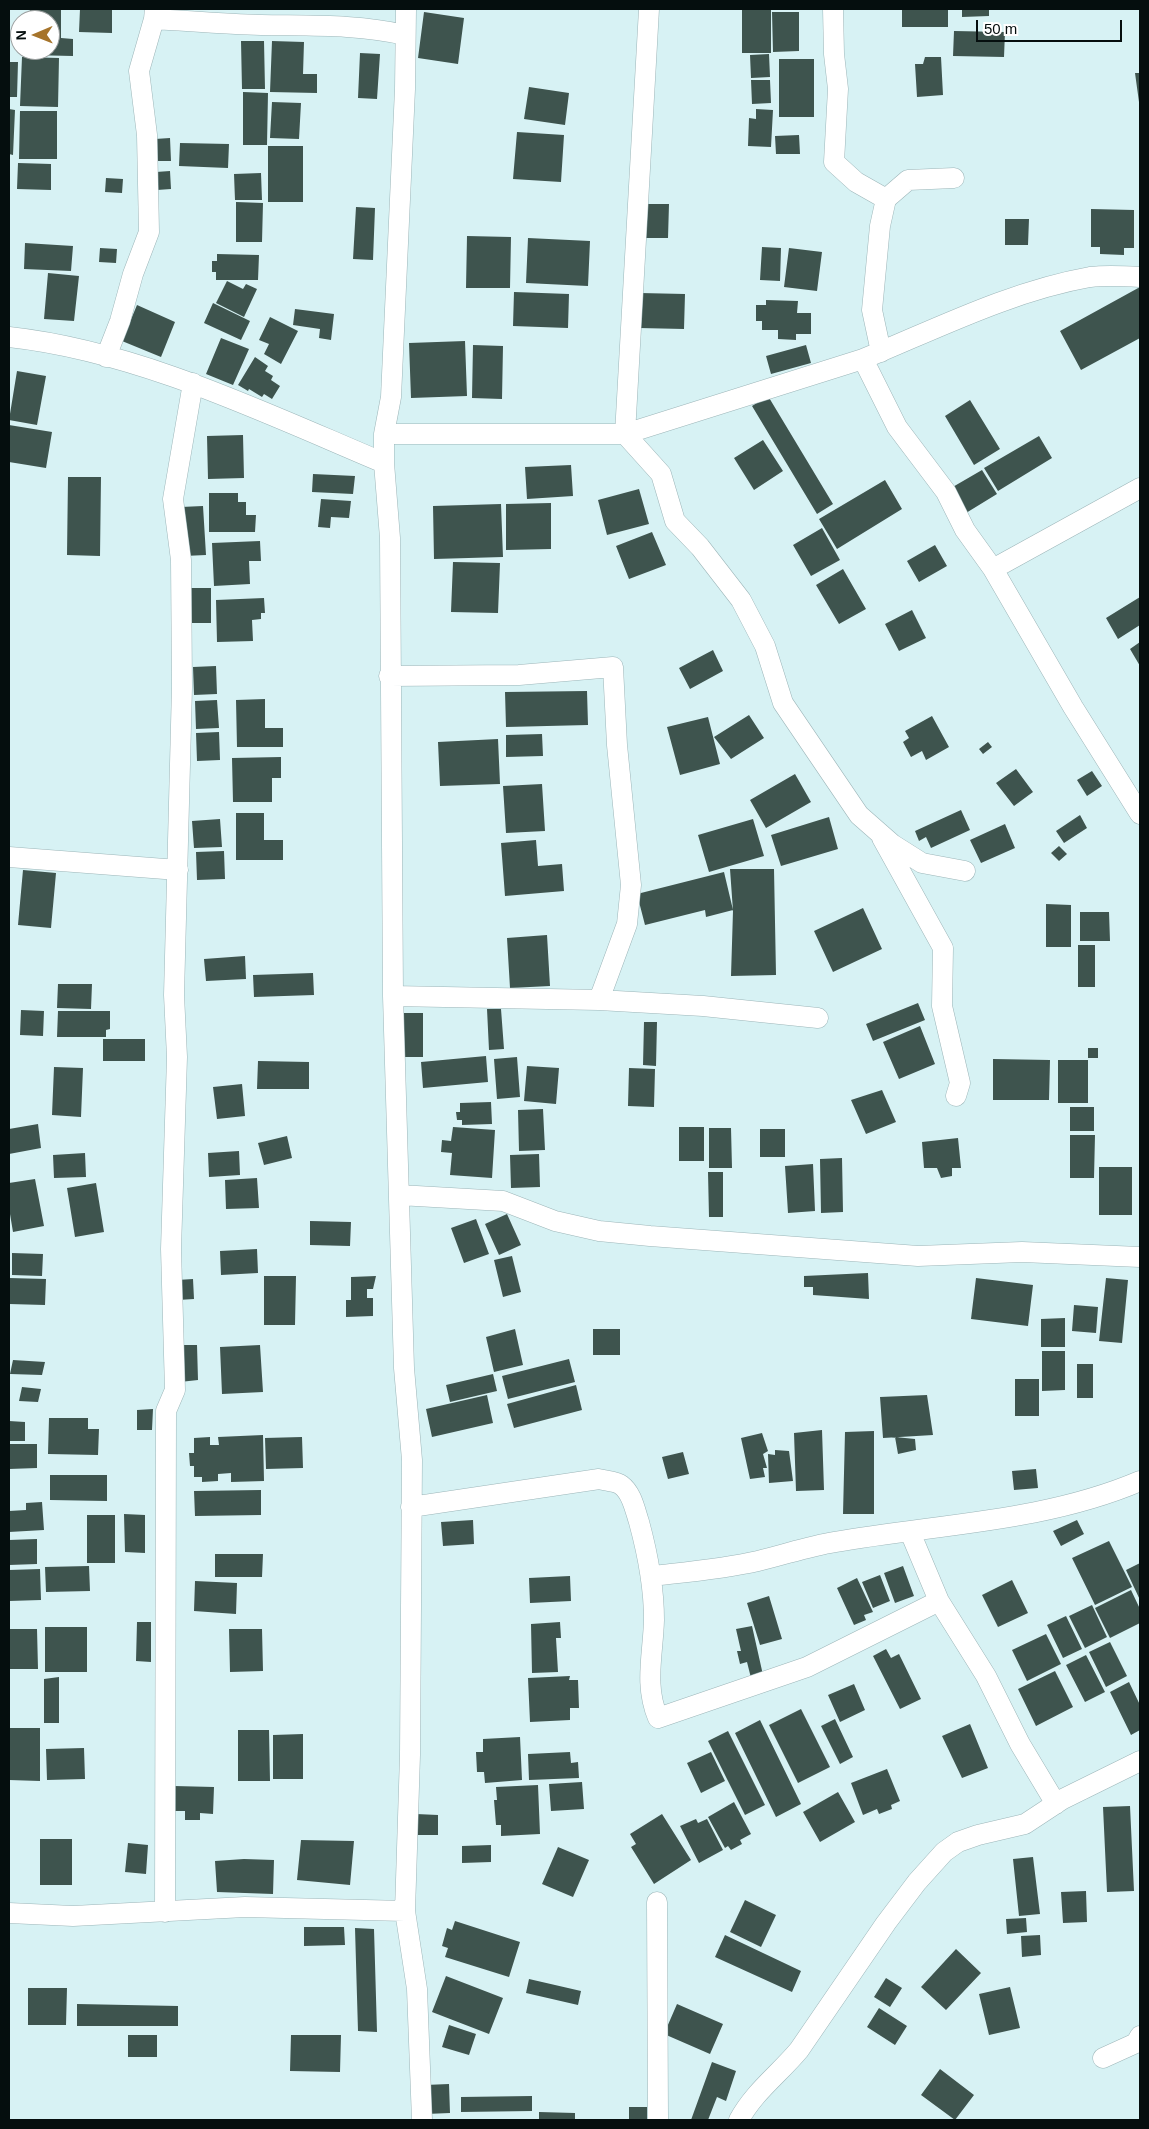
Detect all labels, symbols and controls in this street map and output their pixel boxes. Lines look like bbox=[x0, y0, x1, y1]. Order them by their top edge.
north arrow bbox=[10, 10, 60, 60]
scale bar bbox=[979, 10, 1125, 42]
text: 50 m bbox=[984, 20, 1017, 37]
text: N bbox=[13, 30, 29, 40]

